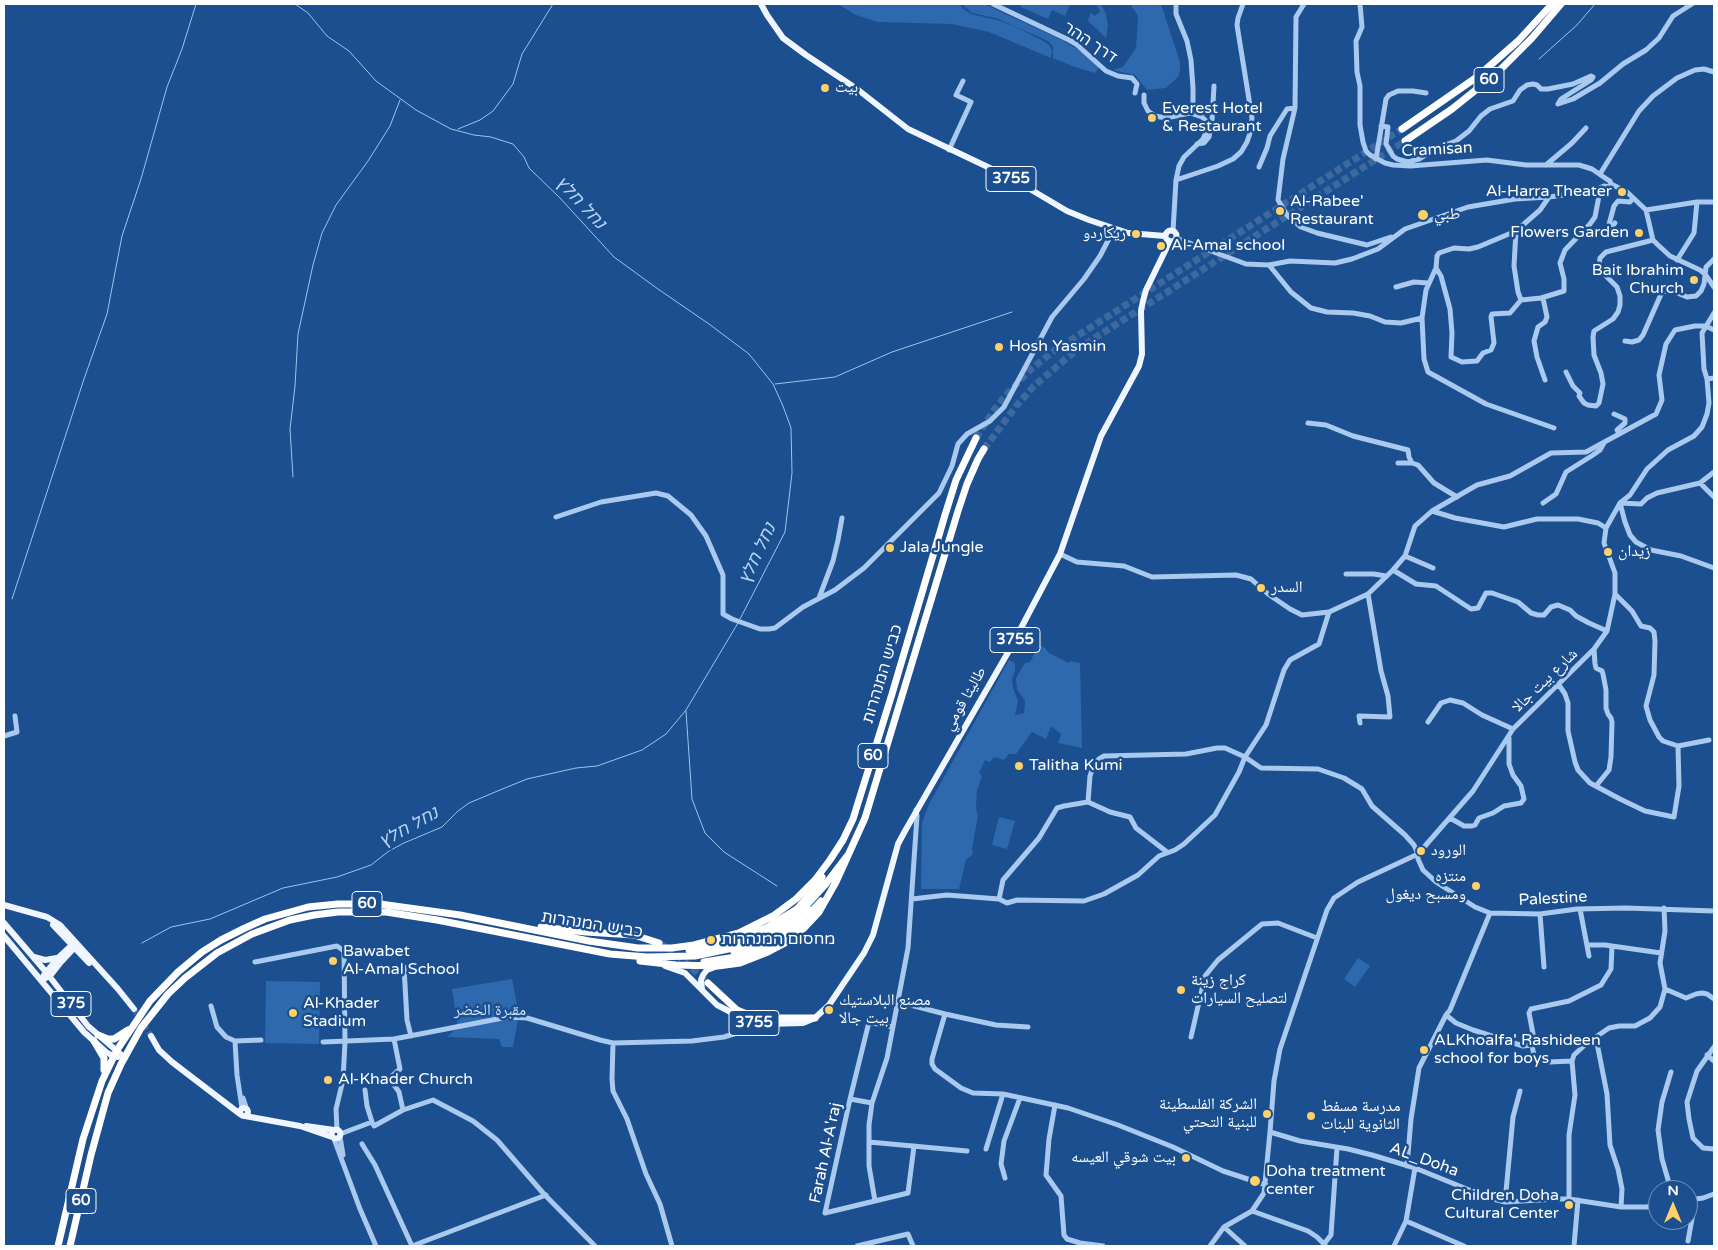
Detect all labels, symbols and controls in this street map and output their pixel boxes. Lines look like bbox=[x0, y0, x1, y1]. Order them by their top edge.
street label: דרך ההר bbox=[1059, 18, 1121, 68]
road number: 60 bbox=[1474, 68, 1504, 92]
place label: بيت bbox=[835, 78, 858, 98]
marker: بيت bbox=[819, 82, 831, 94]
place label: Everest Hotel & Restaurant bbox=[1162, 99, 1263, 137]
marker: Everest Hotel & Restaurant bbox=[1146, 112, 1158, 124]
street label: Cramisan bbox=[1401, 139, 1473, 161]
road number: 3755 bbox=[986, 166, 1036, 192]
water label: נחל חלץ bbox=[550, 172, 610, 234]
place label: Al-Harra Theater bbox=[1486, 182, 1612, 202]
marker: Al-Harra Theater bbox=[1616, 186, 1628, 198]
place label: Al-Rabee' Restaurant bbox=[1290, 192, 1374, 230]
marker: Al-Rabee' Restaurant bbox=[1274, 205, 1286, 217]
place label: طبي bbox=[1434, 205, 1460, 225]
marker: طبي bbox=[1416, 208, 1430, 222]
place label: Flowers Garden bbox=[1510, 223, 1629, 243]
place label: ريكاردو bbox=[1083, 224, 1126, 244]
marker: Flowers Garden bbox=[1633, 227, 1645, 239]
marker: ريكاردو bbox=[1130, 228, 1142, 240]
place label: Al-Amal school bbox=[1171, 236, 1285, 256]
marker: Al-Amal school bbox=[1155, 240, 1167, 252]
place label: Bait Ibrahim Church bbox=[1592, 261, 1684, 299]
marker: Bait Ibrahim Church bbox=[1688, 274, 1700, 286]
place label: Hosh Yasmin bbox=[1009, 337, 1106, 357]
marker: Hosh Yasmin bbox=[993, 341, 1005, 353]
water label: נחל חלץ bbox=[735, 520, 781, 588]
place label: Jala Jungle bbox=[900, 538, 984, 558]
marker: Jala Jungle bbox=[884, 542, 896, 554]
place label: زيدان bbox=[1618, 542, 1650, 562]
marker: زيدان bbox=[1602, 546, 1614, 558]
place label: السدر bbox=[1271, 578, 1303, 598]
marker: السدر bbox=[1255, 582, 1267, 594]
street label: כביש המנהרות bbox=[859, 622, 907, 726]
road number: 3755 bbox=[990, 628, 1040, 652]
street label: شارع بيت جالا bbox=[1508, 645, 1582, 717]
street label: طاليثا قومي bbox=[939, 664, 991, 734]
road number: 60 bbox=[858, 744, 888, 768]
place label: Talitha Kumi bbox=[1029, 756, 1123, 776]
marker: Talitha Kumi bbox=[1013, 760, 1025, 772]
water label: נחל חלץ bbox=[376, 803, 442, 853]
place label: الورود bbox=[1431, 841, 1466, 861]
marker: الورود bbox=[1415, 845, 1427, 857]
place label: منتزه ومسبح ديغول bbox=[1385, 867, 1466, 905]
marker: منتزه ومسبح ديغول bbox=[1470, 880, 1482, 892]
street label: Palestine bbox=[1518, 888, 1588, 910]
road number: 60 bbox=[352, 892, 382, 916]
street label: כביש המנהרות bbox=[540, 908, 644, 942]
place label: מחסום המנהרות bbox=[721, 930, 835, 950]
marker: מחסום המנהרות bbox=[705, 934, 717, 946]
place label: Bawabet Al-Amal School bbox=[343, 942, 459, 980]
marker: Bawabet Al-Amal School bbox=[327, 955, 339, 967]
place label: كراج زينة لتصليح السيارات bbox=[1191, 971, 1287, 1009]
marker: كراج زينة لتصليح السيارات bbox=[1175, 984, 1187, 996]
place label: مصنع البلاستيك بيت جالا bbox=[839, 991, 931, 1029]
road number: 375 bbox=[51, 992, 91, 1016]
place label: Al-Khader Stadium bbox=[303, 994, 379, 1032]
park label: مقبرة الخضر bbox=[454, 1001, 526, 1021]
marker: مصنع البلاستيك بيت جالا bbox=[823, 1004, 835, 1016]
marker: Al-Khader Stadium bbox=[287, 1007, 299, 1019]
road number: 3755 bbox=[729, 1010, 779, 1036]
place label: ALKhoalfa' Rashideen school for boys bbox=[1434, 1031, 1601, 1069]
marker: ALKhoalfa' Rashideen school for boys bbox=[1418, 1044, 1430, 1056]
place label: Al-Khader Church bbox=[338, 1070, 473, 1090]
marker: Al-Khader Church bbox=[322, 1074, 334, 1086]
place label: الشركة الفلسطينة للبنية التحتي bbox=[1159, 1095, 1257, 1133]
place label: مدرسة مسفط الثانوية للبنات bbox=[1321, 1097, 1400, 1135]
street label: Farah Al-A'raj bbox=[806, 1101, 846, 1205]
marker: الشركة الفلسطينة للبنية التحتي bbox=[1261, 1108, 1273, 1120]
marker: مدرسة مسفط الثانوية للبنات bbox=[1305, 1110, 1317, 1122]
street label: AL_Doha bbox=[1387, 1139, 1461, 1181]
place label: بيت شوقي العيسه bbox=[1071, 1148, 1176, 1168]
marker: بيت شوقي العيسه bbox=[1180, 1152, 1192, 1164]
place label: Doha treatment center bbox=[1266, 1162, 1386, 1200]
marker: Doha treatment center bbox=[1248, 1174, 1262, 1188]
north arrow bbox=[1648, 1180, 1698, 1230]
text: N bbox=[1667, 1182, 1679, 1199]
place label: Children Doha Cultural Center bbox=[1445, 1186, 1559, 1224]
road number: 60 bbox=[66, 1188, 96, 1214]
marker: Children Doha Cultural Center bbox=[1563, 1199, 1575, 1211]

